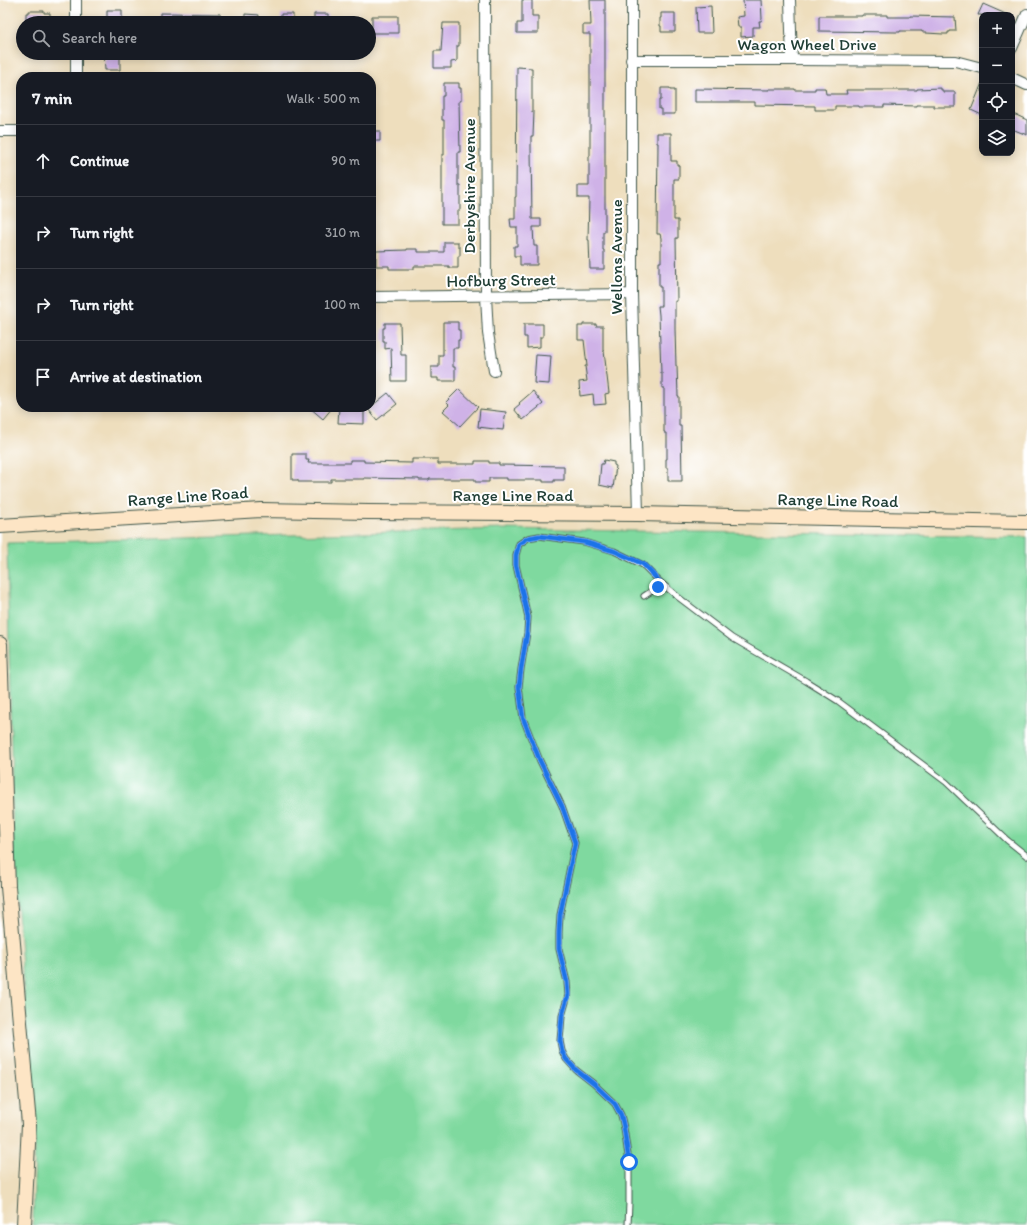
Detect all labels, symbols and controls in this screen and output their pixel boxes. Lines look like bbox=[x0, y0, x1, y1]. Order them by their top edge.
map controls bbox=[979, 12, 1015, 156]
button: + bbox=[979, 12, 1015, 48]
search box bbox=[16, 16, 376, 60]
icon: search bbox=[30, 27, 52, 49]
text: Search here bbox=[62, 29, 137, 47]
street label: Wagon Wheel Drive bbox=[737, 34, 877, 54]
button: − bbox=[979, 48, 1015, 84]
button: locate bbox=[979, 84, 1015, 120]
text: 7 min bbox=[32, 88, 72, 108]
text: Walk · 500 m bbox=[287, 91, 360, 106]
street label: Derbyshire Avenue bbox=[459, 118, 479, 254]
button: layers bbox=[979, 120, 1015, 156]
icon: ahead bbox=[32, 150, 54, 172]
text: Continue bbox=[70, 152, 129, 170]
text: 90 m bbox=[331, 153, 360, 168]
street label: Wellons Avenue bbox=[606, 199, 626, 315]
icon: right bbox=[32, 222, 54, 244]
text: Turn right bbox=[70, 224, 134, 242]
text: 310 m bbox=[325, 225, 360, 240]
street label: Hofburg Street bbox=[446, 269, 556, 291]
icon: right bbox=[32, 294, 54, 316]
text: Turn right bbox=[70, 296, 134, 314]
text: 100 m bbox=[324, 297, 360, 312]
icon: arrive bbox=[32, 366, 54, 388]
text: Arrive at destination bbox=[70, 368, 202, 386]
street label: Range Line Road bbox=[127, 482, 250, 510]
street label: Range Line Road bbox=[452, 485, 574, 505]
street label: Range Line Road bbox=[777, 489, 899, 511]
route end bbox=[649, 578, 667, 596]
route start bbox=[620, 1153, 638, 1171]

